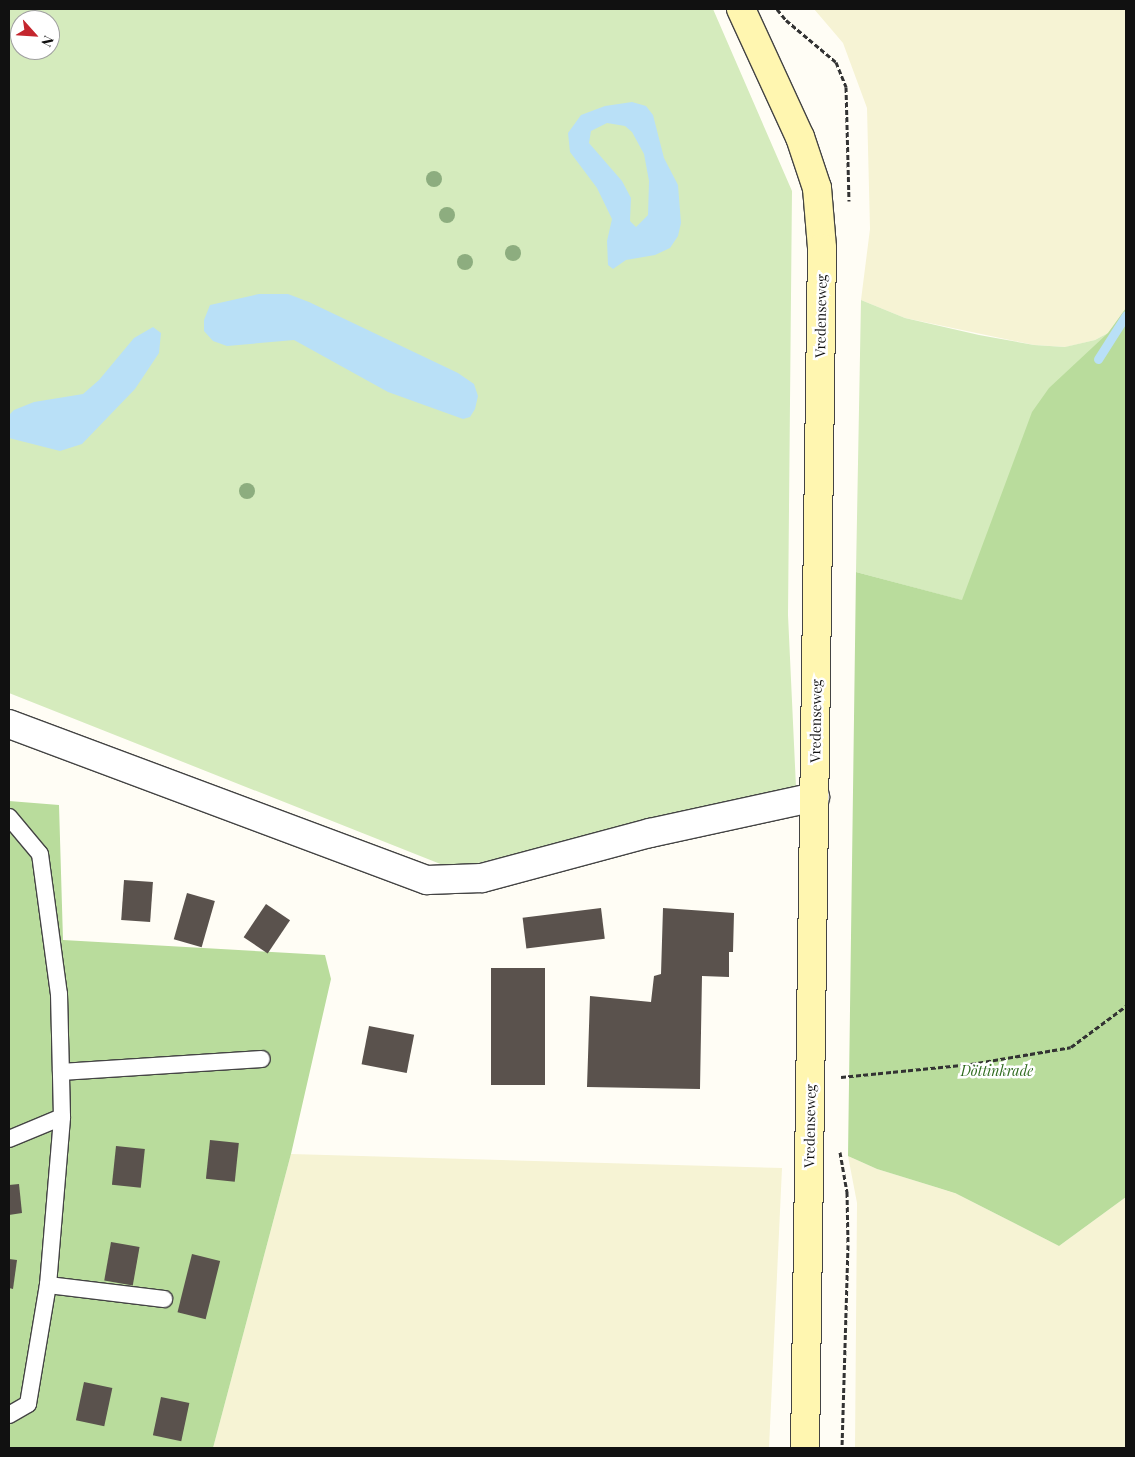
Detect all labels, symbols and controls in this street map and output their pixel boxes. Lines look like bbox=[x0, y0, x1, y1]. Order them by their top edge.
north arrow bbox=[10, 10, 60, 60]
text: N bbox=[37, 33, 59, 50]
street label: Vredenseweg bbox=[812, 274, 830, 358]
street label: Vredenseweg bbox=[807, 679, 825, 763]
park label: Döttinkrade bbox=[961, 1063, 1033, 1079]
street label: Vredenseweg bbox=[801, 1084, 819, 1168]

